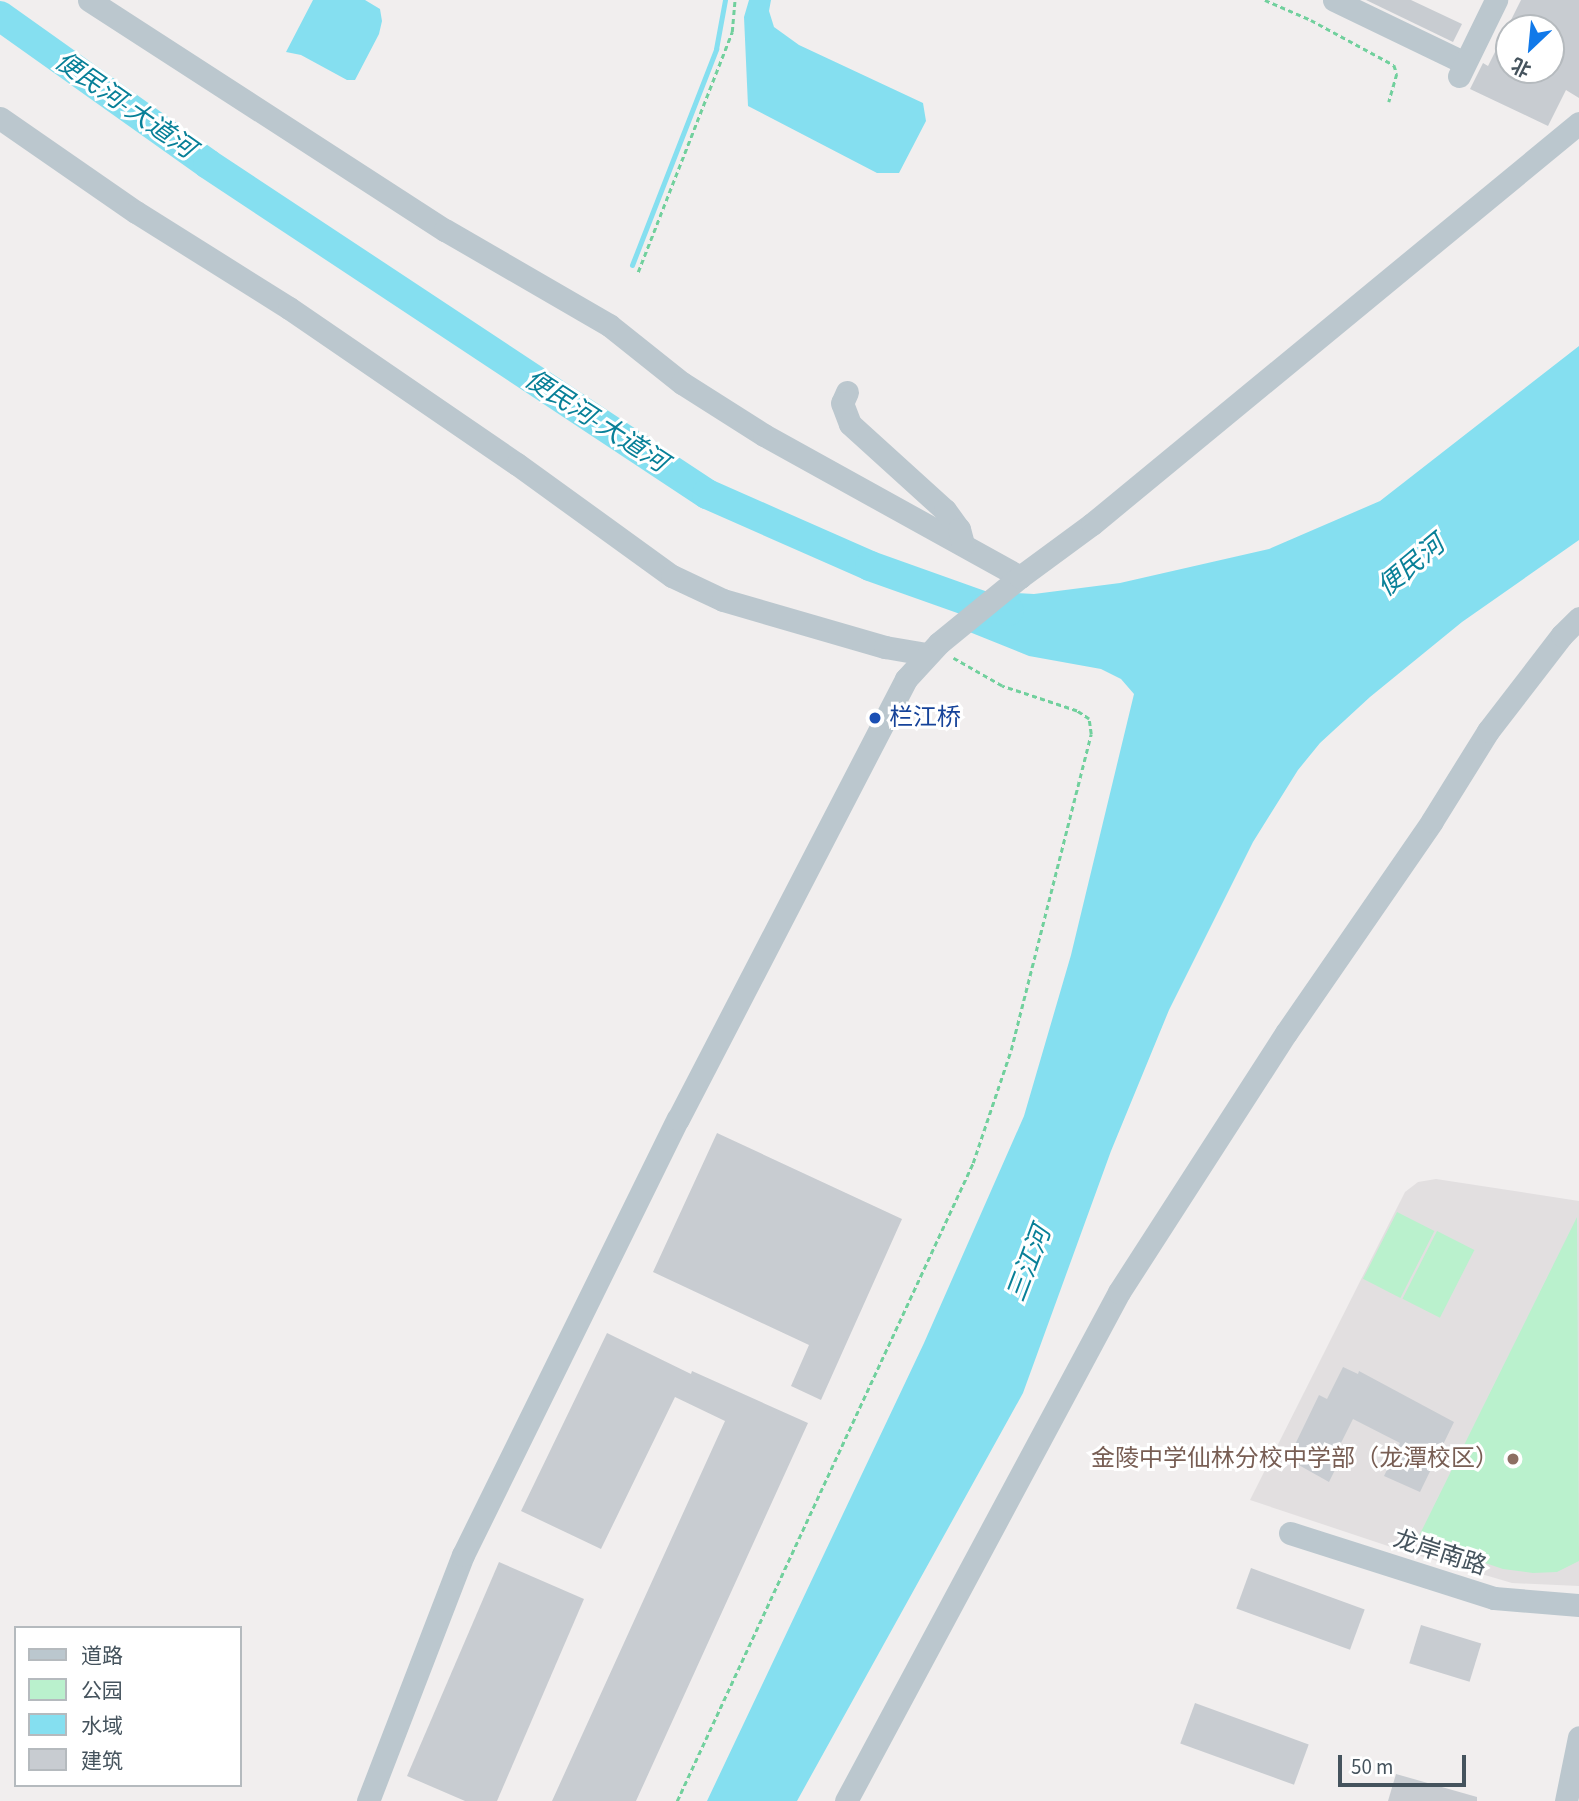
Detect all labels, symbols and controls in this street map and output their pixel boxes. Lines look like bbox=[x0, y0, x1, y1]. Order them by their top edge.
north arrow bbox=[1495, 14, 1565, 84]
water label: 便民河-大道河 bbox=[49, 45, 201, 165]
text: 北 bbox=[1507, 50, 1536, 83]
water label: 便民河-大道河 bbox=[519, 363, 673, 479]
water label: 便民河 bbox=[1371, 529, 1451, 603]
place label: 栏江桥 bbox=[889, 704, 961, 732]
marker: 栏江桥 bbox=[867, 710, 883, 726]
water label: 三江河 bbox=[1000, 1222, 1058, 1306]
place label: 金陵中学仙林分校中学部（龙潭校区） bbox=[1091, 1445, 1499, 1473]
marker: 金陵中学仙林分校中学部（龙潭校区） bbox=[1505, 1451, 1521, 1467]
street label: 龙岸南路 bbox=[1390, 1524, 1490, 1582]
legend bbox=[14, 1626, 242, 1787]
text: 道路 bbox=[81, 1641, 123, 1671]
text: 公园 bbox=[81, 1676, 123, 1706]
text: 水域 bbox=[81, 1711, 123, 1741]
scale bar bbox=[1341, 1742, 1469, 1786]
text: 建筑 bbox=[81, 1746, 123, 1776]
text: 50 m bbox=[1351, 1752, 1393, 1782]

